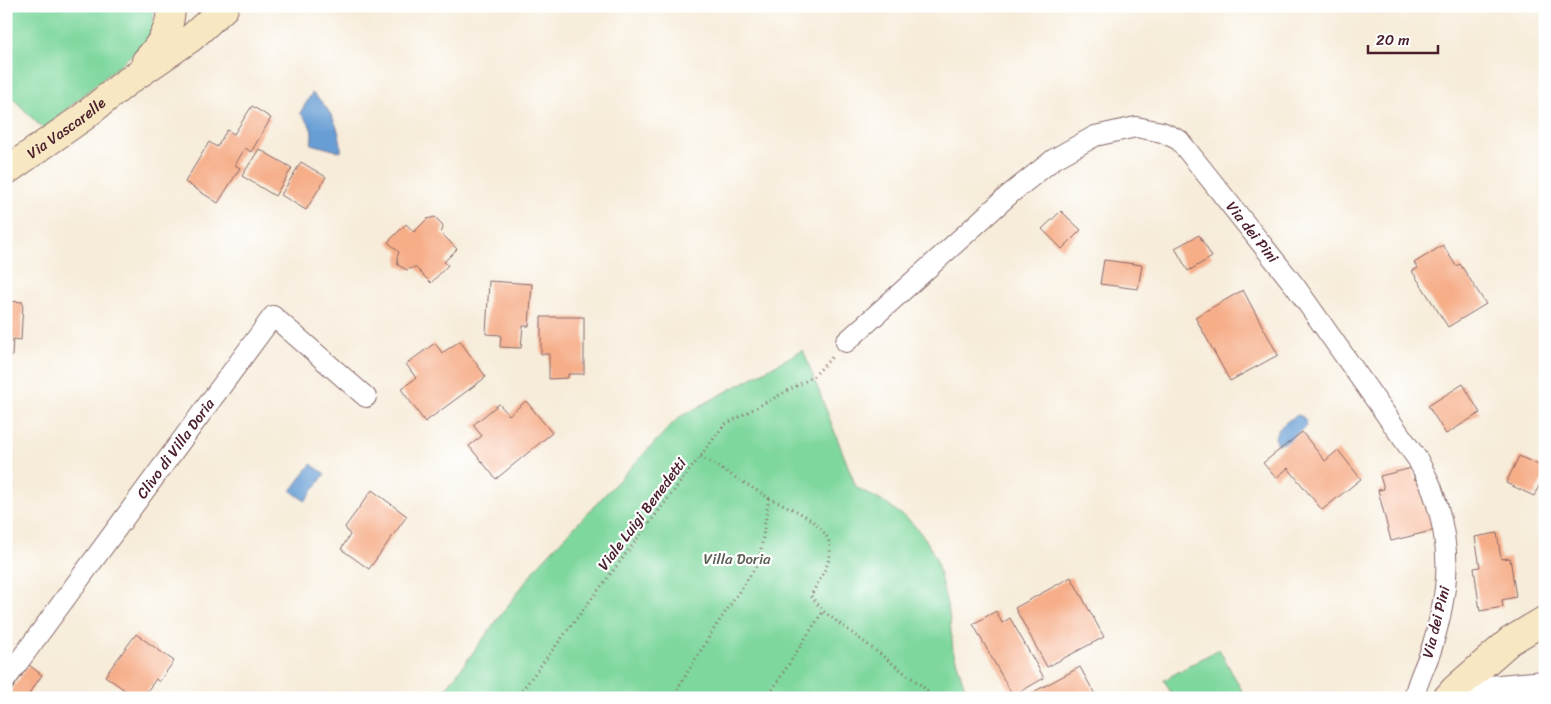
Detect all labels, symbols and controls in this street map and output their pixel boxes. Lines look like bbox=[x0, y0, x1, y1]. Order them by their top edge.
scale bar bbox=[1368, 22, 1438, 54]
text: 20 m bbox=[1376, 27, 1410, 53]
street label: Via Vascarelle bbox=[21, 91, 112, 166]
street label: Via dei Pini bbox=[1219, 195, 1286, 269]
street label: Clivo di Villa Doria bbox=[130, 392, 222, 504]
street label: Viale Luigi Benedetti bbox=[591, 451, 694, 576]
park label: Villa Doria bbox=[703, 546, 771, 572]
street label: Via dei Pini bbox=[1415, 583, 1458, 661]

